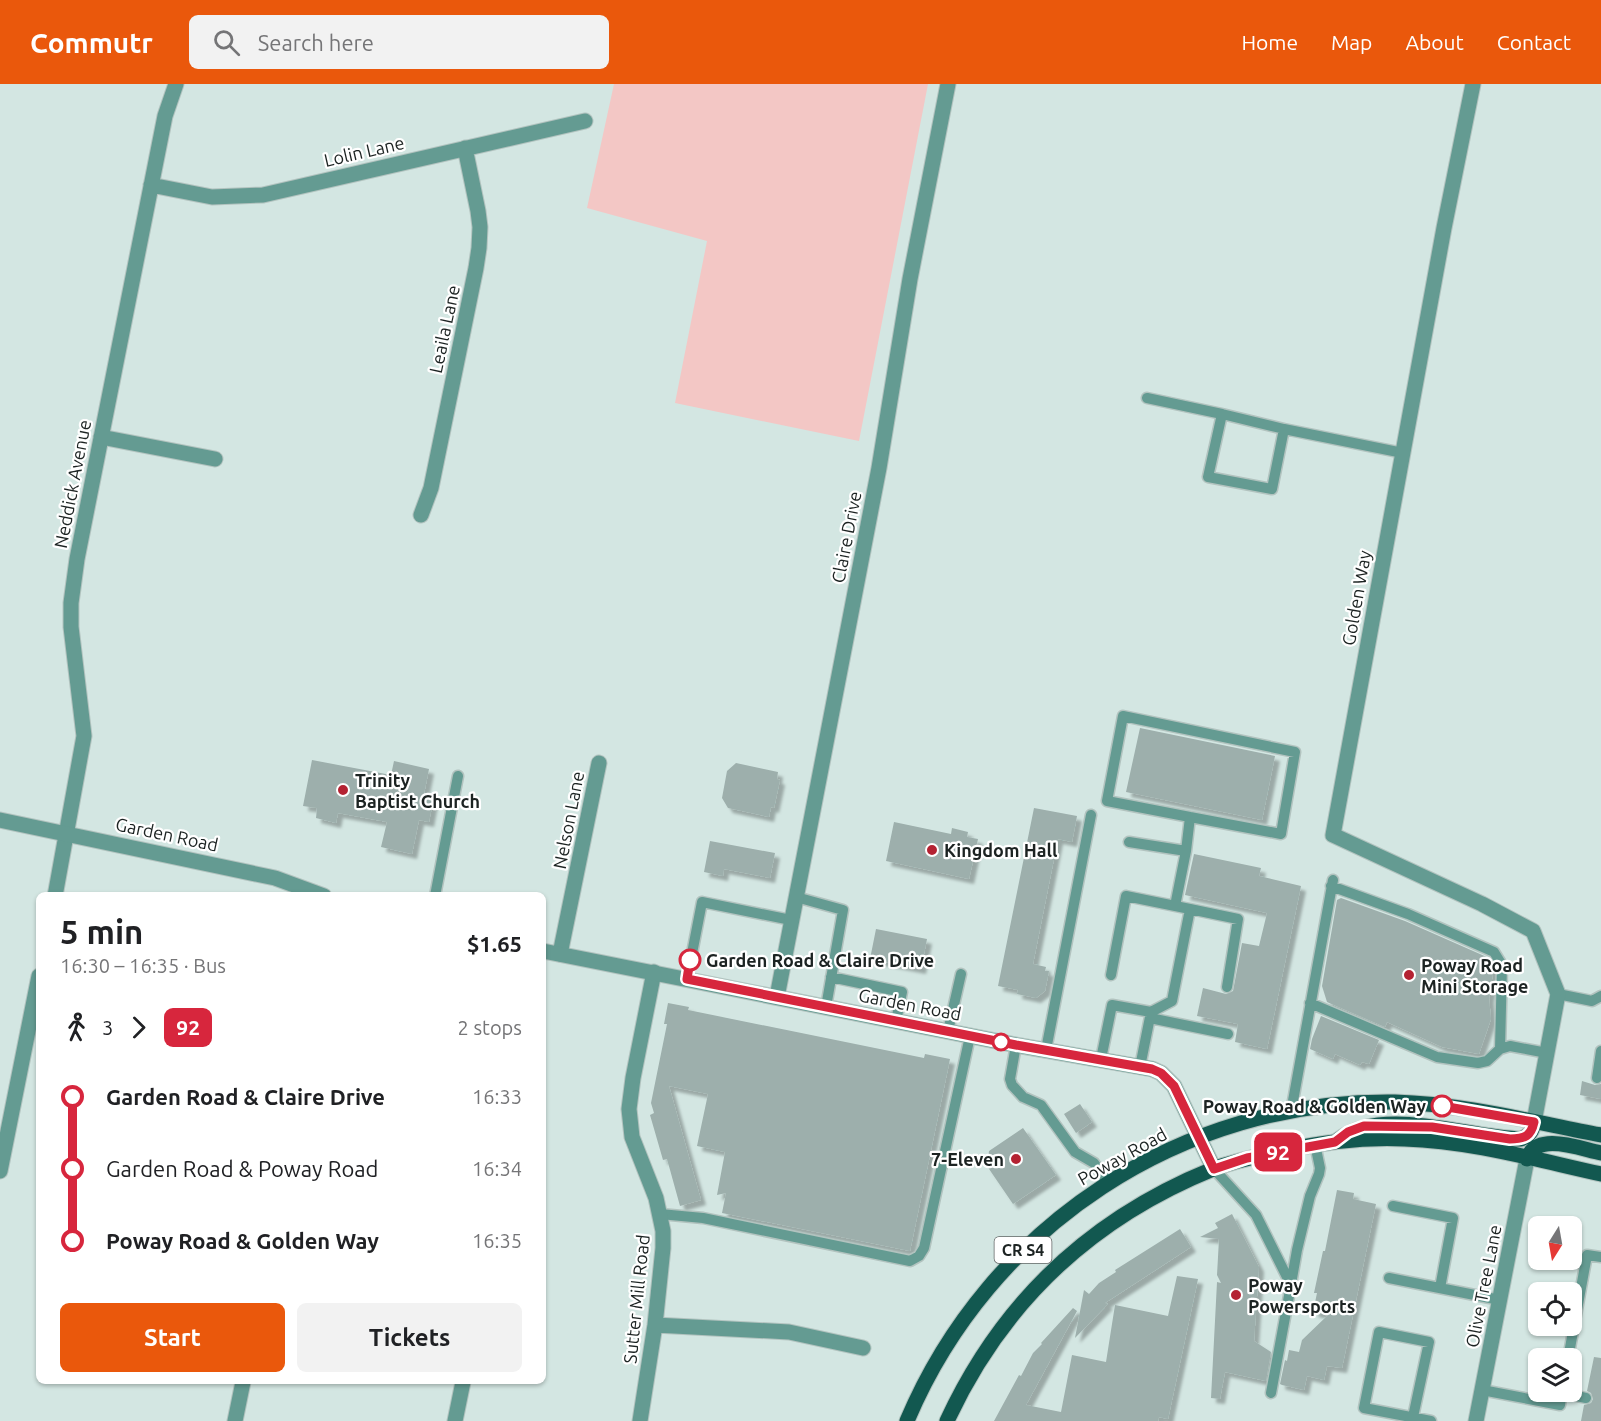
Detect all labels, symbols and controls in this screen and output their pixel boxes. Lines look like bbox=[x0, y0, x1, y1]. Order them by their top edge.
search box bbox=[189, 15, 609, 69]
icon: search bbox=[210, 26, 243, 59]
text: Commutr bbox=[30, 27, 153, 58]
text: Search here bbox=[258, 30, 374, 55]
text: Home bbox=[1241, 30, 1298, 54]
text: Map bbox=[1331, 30, 1372, 54]
text: About bbox=[1405, 30, 1464, 54]
text: Contact bbox=[1497, 30, 1571, 54]
street label: Lolin Lane bbox=[322, 132, 406, 170]
street label: Leaila Lane bbox=[425, 283, 463, 375]
street label: Neddick Avenue bbox=[50, 418, 94, 550]
street label: Claire Drive bbox=[827, 490, 865, 584]
street label: Golden Way bbox=[1338, 549, 1374, 647]
place label: Trinity Baptist Church bbox=[355, 770, 480, 811]
street label: Nelson Lane bbox=[549, 770, 587, 870]
marker: Trinity Baptist Church bbox=[336, 783, 350, 797]
street label: Garden Road bbox=[114, 813, 220, 855]
place label: Kingdom Hall bbox=[944, 840, 1058, 860]
marker: Kingdom Hall bbox=[925, 843, 939, 857]
text: 5 min bbox=[60, 913, 143, 950]
text: $1.65 bbox=[467, 931, 522, 956]
marker: Garden Road & Claire Drive bbox=[679, 949, 701, 971]
place label: Garden Road & Claire Drive bbox=[706, 950, 934, 970]
text: 16:30 – 16:35 · Bus bbox=[60, 954, 226, 977]
place label: Poway Road Mini Storage bbox=[1421, 955, 1528, 996]
marker: Poway Road Mini Storage bbox=[1402, 968, 1416, 982]
street label: Garden Road bbox=[857, 984, 963, 1024]
icon: walk bbox=[60, 1011, 93, 1044]
icon: forward bbox=[122, 1011, 155, 1044]
text: 92 bbox=[176, 1015, 200, 1039]
text: 3 bbox=[102, 1016, 113, 1039]
text: 2 stops bbox=[458, 1016, 522, 1039]
unlabelled marker bbox=[992, 1033, 1010, 1051]
text: Garden Road & Claire Drive bbox=[106, 1084, 385, 1109]
text: 16:33 bbox=[472, 1085, 522, 1108]
marker: Poway Road & Golden Way bbox=[1431, 1095, 1453, 1117]
place label: Poway Road & Golden Way bbox=[1203, 1096, 1426, 1116]
street label: Poway Road bbox=[1074, 1123, 1170, 1189]
line badge: 92 bbox=[1251, 1132, 1305, 1172]
text: 92 bbox=[1266, 1140, 1290, 1164]
place label: 7-Eleven bbox=[931, 1149, 1004, 1169]
marker: 7-Eleven bbox=[1009, 1152, 1023, 1166]
text: Garden Road & Poway Road bbox=[106, 1156, 378, 1181]
text: 16:34 bbox=[472, 1157, 522, 1180]
north arrow bbox=[1528, 1216, 1582, 1270]
map controls bbox=[1528, 1216, 1582, 1402]
street label: Olive Tree Lane bbox=[1461, 1223, 1505, 1349]
text: Poway Road & Golden Way bbox=[106, 1228, 379, 1253]
text: 16:35 bbox=[472, 1229, 522, 1252]
street label: Sutter Mill Road bbox=[619, 1233, 653, 1365]
road number: CR S4 bbox=[994, 1237, 1052, 1263]
place label: Poway Powersports bbox=[1248, 1275, 1355, 1316]
button: locate bbox=[1528, 1282, 1582, 1336]
marker: Poway Powersports bbox=[1229, 1288, 1243, 1302]
button: Start bbox=[60, 1303, 285, 1372]
button: Tickets bbox=[297, 1303, 522, 1372]
button: layers bbox=[1528, 1348, 1582, 1402]

